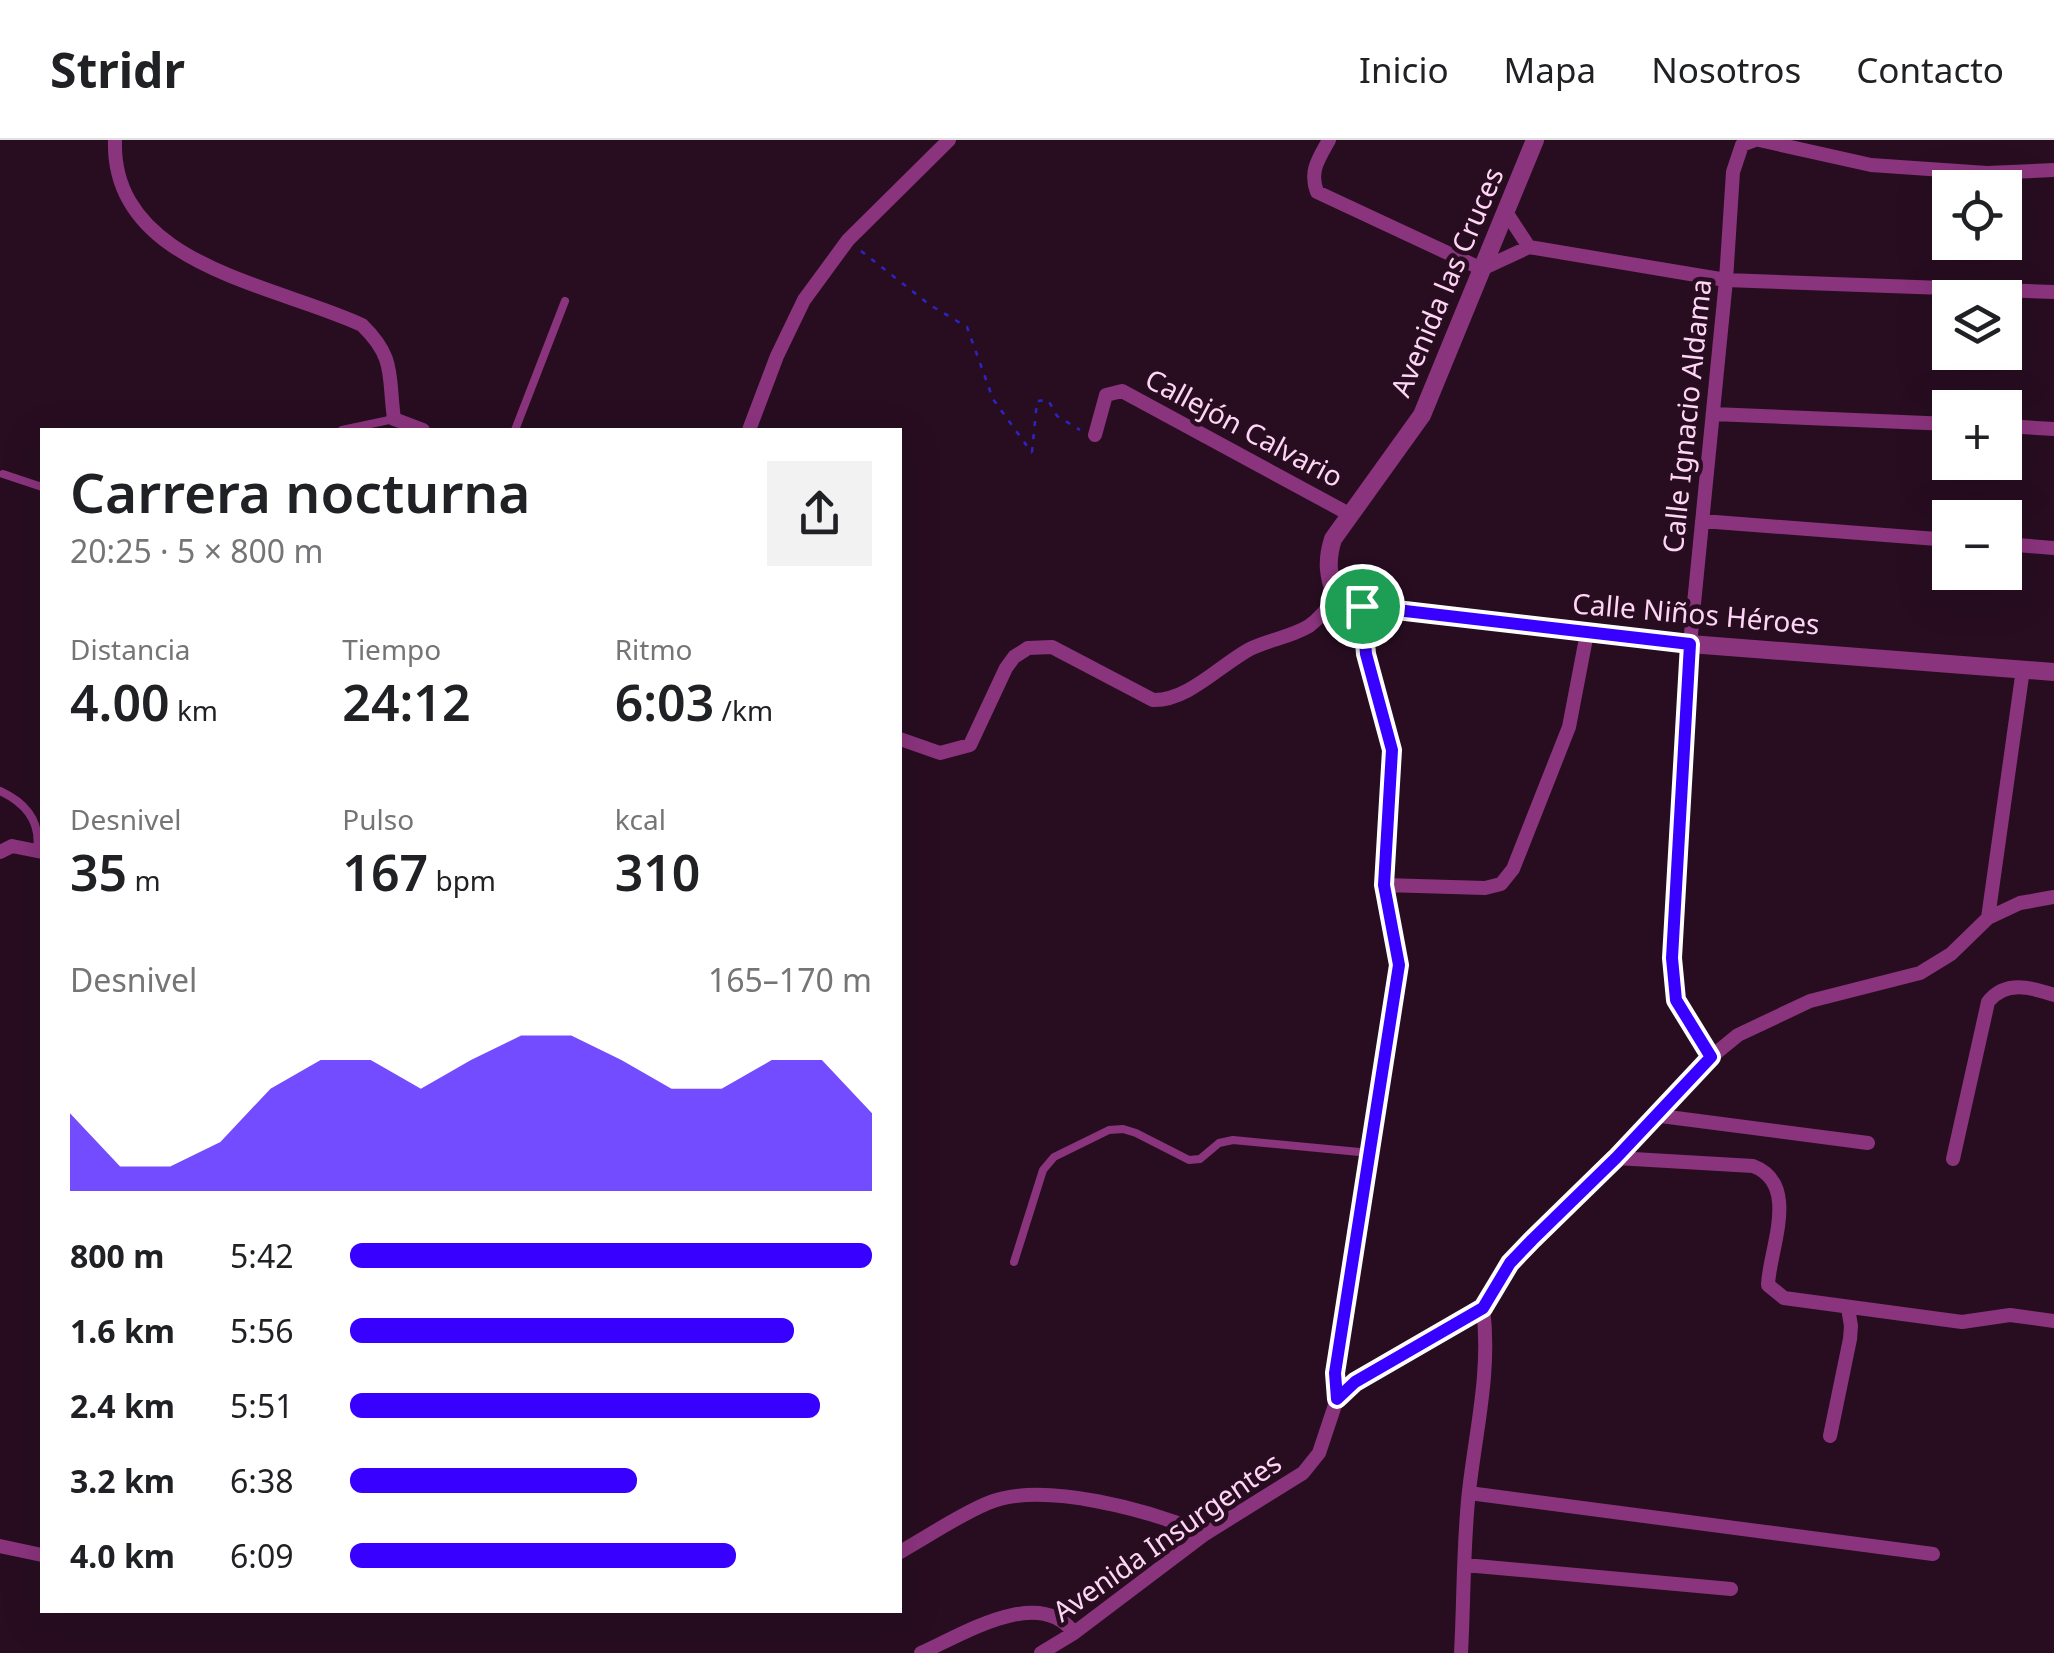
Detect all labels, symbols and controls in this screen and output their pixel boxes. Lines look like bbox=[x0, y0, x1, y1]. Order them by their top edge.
text: Stridr bbox=[50, 37, 185, 102]
text: Inicio bbox=[1359, 46, 1449, 93]
text: Mapa bbox=[1504, 46, 1596, 93]
text: Nosotros bbox=[1651, 46, 1801, 93]
text: Contacto bbox=[1856, 46, 2004, 93]
street label: Avenida las Cruces bbox=[1381, 161, 1512, 402]
map controls bbox=[1932, 170, 2022, 590]
button: locate bbox=[1932, 170, 2022, 260]
street label: Calle Ignacio Aldama bbox=[1653, 277, 1719, 555]
button: layers bbox=[1932, 280, 2022, 370]
street label: Callejón Calvario bbox=[1139, 359, 1350, 495]
button: + bbox=[1932, 390, 2022, 480]
text: Carrera nocturna bbox=[70, 454, 531, 529]
button: share bbox=[767, 461, 872, 566]
button: − bbox=[1932, 500, 2022, 590]
text: 20:25 · 5 × 800 m bbox=[70, 529, 323, 572]
pin bbox=[1320, 564, 1405, 649]
icon: arrive bbox=[1335, 579, 1390, 634]
street label: Calle Niños Héroes bbox=[1571, 583, 1821, 643]
text: Distancia bbox=[70, 630, 191, 668]
text: Tiempo bbox=[342, 630, 441, 668]
text: Ritmo bbox=[615, 630, 693, 668]
text: 4.00 bbox=[70, 668, 170, 736]
text: 24:12 bbox=[342, 668, 471, 736]
text: 6:03 bbox=[615, 668, 714, 736]
text: km bbox=[170, 691, 218, 729]
text: /km bbox=[714, 691, 773, 729]
text: Desnivel bbox=[70, 800, 181, 838]
text: Pulso bbox=[342, 800, 414, 838]
text: kcal bbox=[615, 800, 666, 838]
text: 35 bbox=[70, 838, 127, 906]
text: 167 bbox=[342, 838, 428, 906]
text: 310 bbox=[615, 838, 700, 906]
text: m bbox=[127, 861, 161, 899]
text: bpm bbox=[428, 861, 496, 899]
text: Desnivel bbox=[70, 958, 197, 1001]
text: 165–170 m bbox=[708, 958, 872, 1001]
text: 800 m bbox=[70, 1234, 164, 1277]
text: 5:42 bbox=[230, 1234, 294, 1277]
text: 1.6 km bbox=[70, 1309, 175, 1352]
text: 5:56 bbox=[230, 1309, 294, 1352]
text: 2.4 km bbox=[70, 1384, 175, 1427]
text: 5:51 bbox=[230, 1384, 294, 1427]
street label: Avenida Insurgentes bbox=[1045, 1443, 1288, 1629]
text: 3.2 km bbox=[70, 1459, 175, 1502]
text: 6:38 bbox=[230, 1459, 294, 1502]
text: 4.0 km bbox=[70, 1534, 175, 1577]
text: 6:09 bbox=[230, 1534, 294, 1577]

